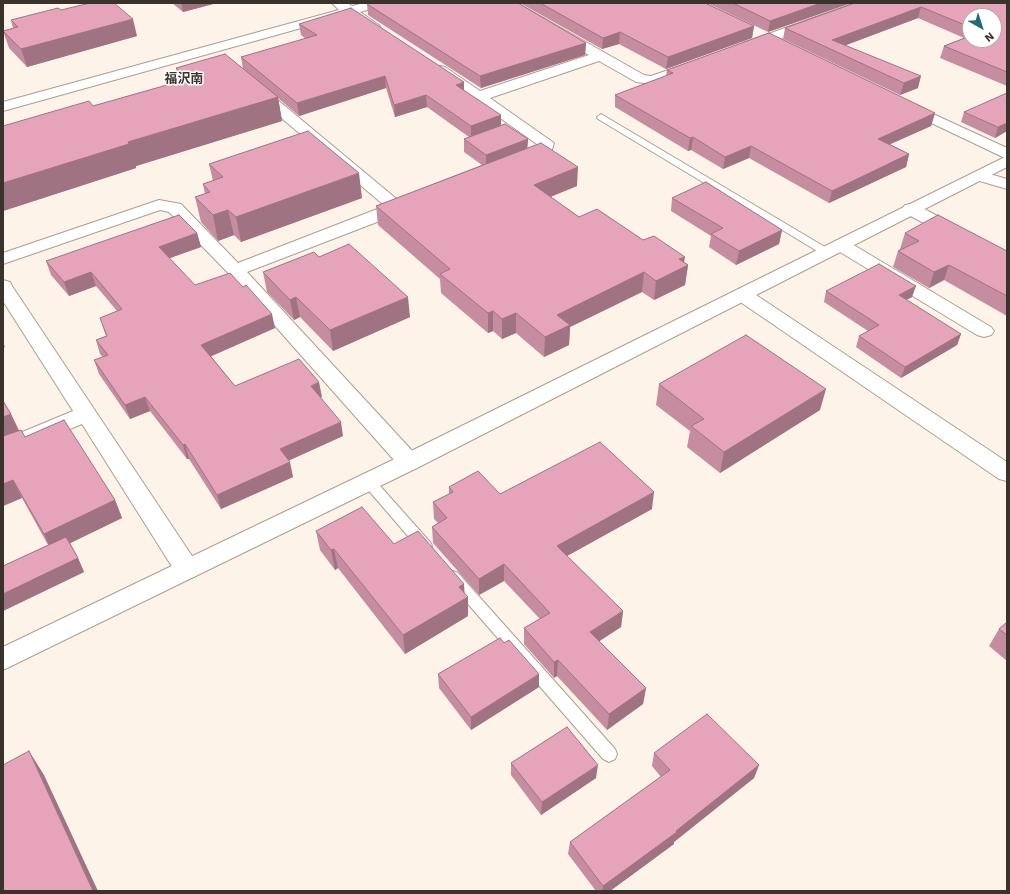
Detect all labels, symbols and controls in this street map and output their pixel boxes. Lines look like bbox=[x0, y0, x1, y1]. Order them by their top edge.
north arrow bbox=[962, 8, 1002, 48]
text: N bbox=[982, 29, 996, 45]
district label: 福沢南 bbox=[165, 71, 203, 87]

